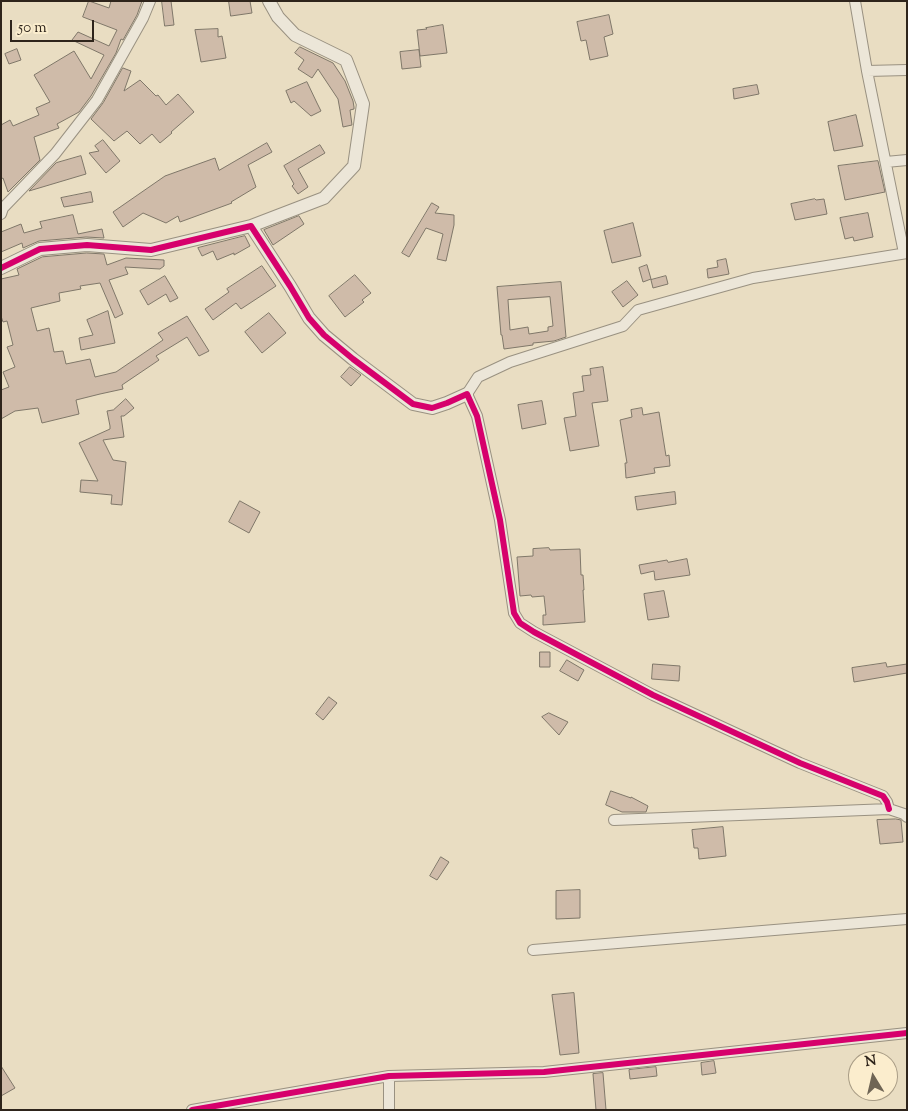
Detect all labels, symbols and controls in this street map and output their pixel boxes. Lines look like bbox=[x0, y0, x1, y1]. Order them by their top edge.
scale bar bbox=[12, 10, 96, 42]
text: 50 m bbox=[18, 18, 47, 39]
north arrow bbox=[848, 1051, 898, 1101]
text: N bbox=[864, 1051, 878, 1073]

